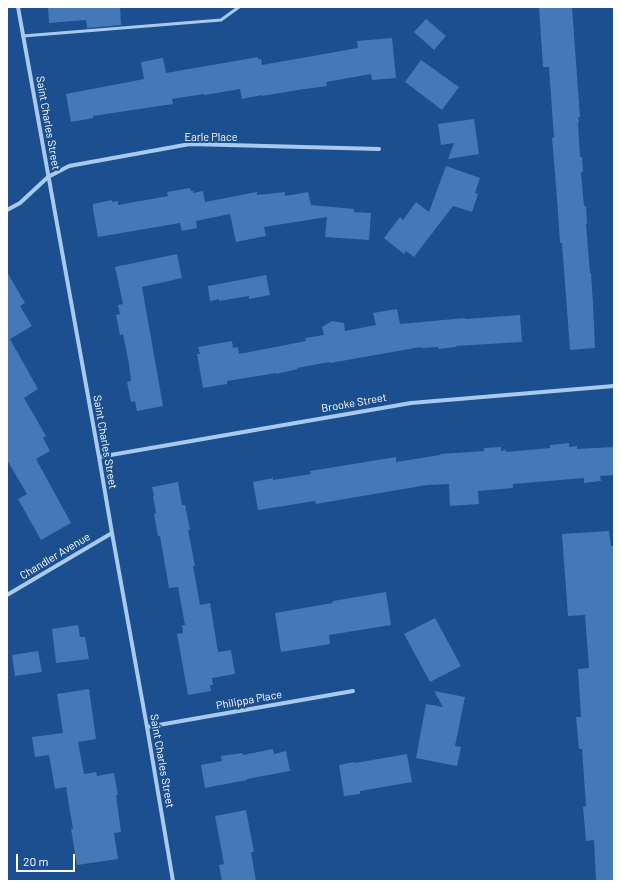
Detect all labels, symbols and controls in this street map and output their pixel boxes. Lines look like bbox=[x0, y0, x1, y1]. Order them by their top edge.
street label: Saint Charles Street bbox=[33, 75, 63, 171]
street label: Earle Place bbox=[184, 130, 238, 144]
street label: Brooke Street bbox=[320, 391, 388, 415]
street label: Saint Charles Street bbox=[90, 394, 120, 490]
street label: Chandler Avenue bbox=[17, 530, 93, 582]
street label: Philippa Place bbox=[215, 688, 283, 712]
street label: Saint Charles Street bbox=[147, 713, 177, 809]
scale bar bbox=[18, 846, 77, 872]
text: 20 m bbox=[23, 854, 49, 868]

